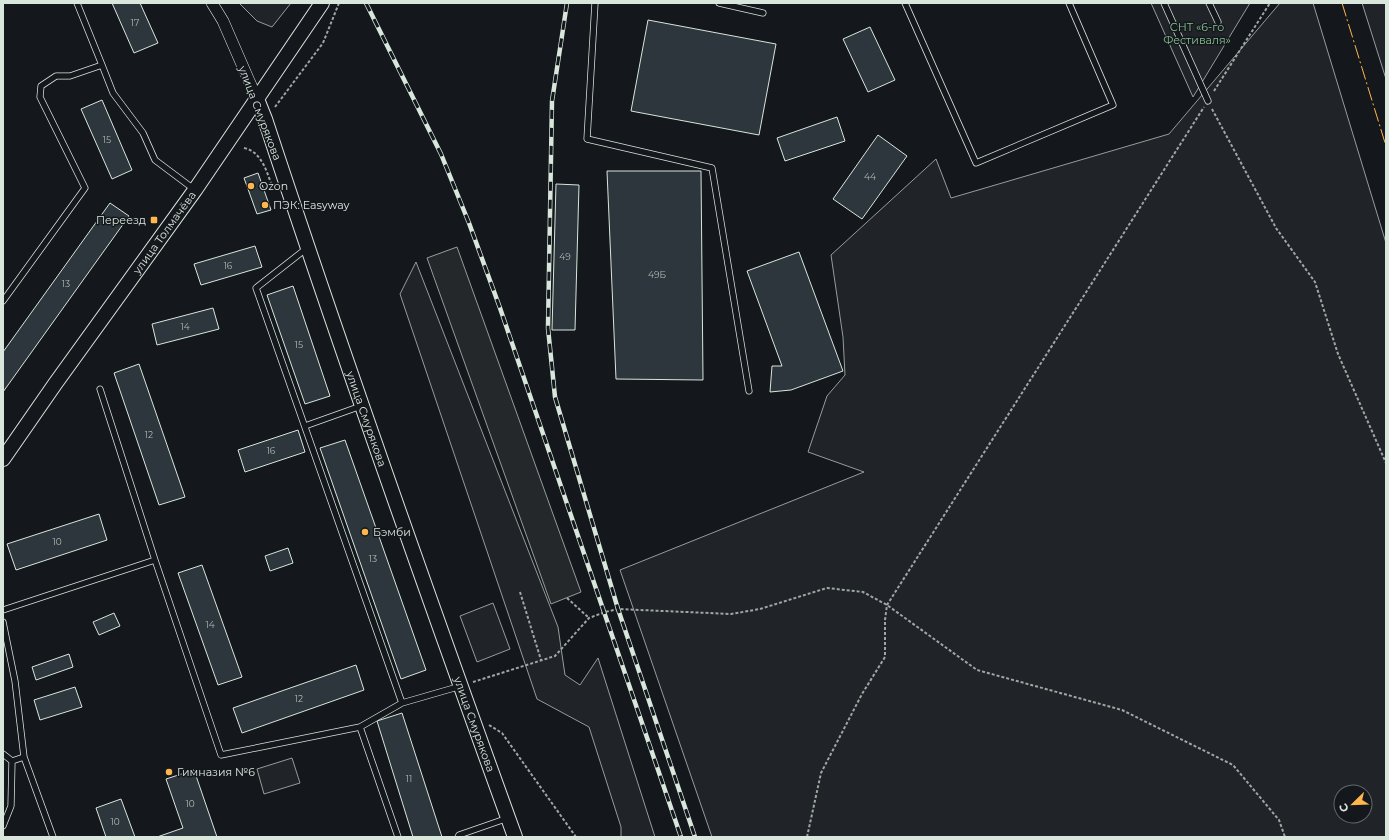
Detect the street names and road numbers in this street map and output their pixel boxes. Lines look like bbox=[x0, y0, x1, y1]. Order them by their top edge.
street label: улица Смурякова bbox=[235, 63, 284, 162]
street label: улица Толмачёва bbox=[129, 188, 199, 278]
street label: улица Смурякова bbox=[343, 368, 389, 468]
street label: улица Смурякова bbox=[451, 674, 498, 774]

